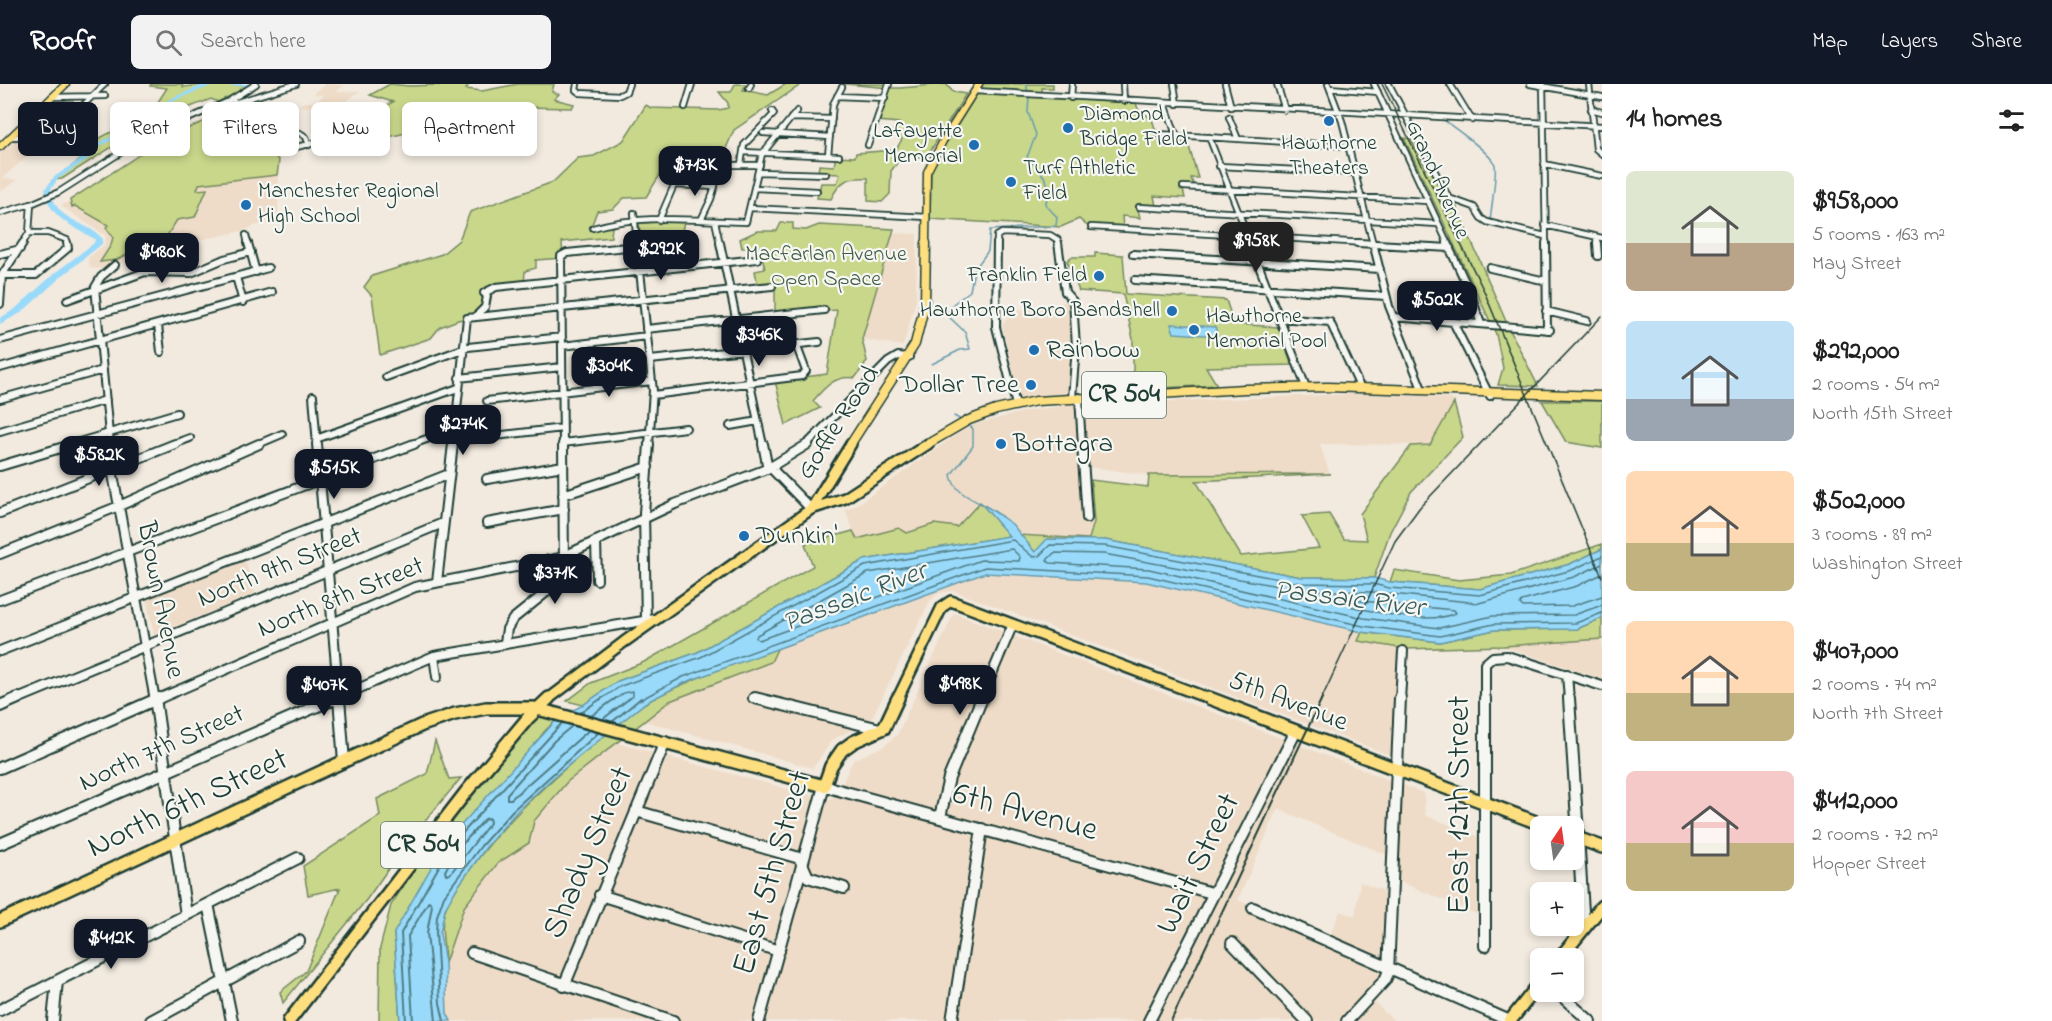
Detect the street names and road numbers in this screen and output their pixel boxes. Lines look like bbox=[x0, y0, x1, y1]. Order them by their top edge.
street label: Grand Avenue bbox=[1397, 115, 1477, 245]
street label: Goffle Road bbox=[788, 358, 890, 488]
road number: CR 504 bbox=[1082, 372, 1166, 418]
street label: Brown Avenue bbox=[125, 517, 194, 683]
street label: North 9th Street bbox=[192, 517, 368, 619]
street label: North 8th Street bbox=[252, 547, 430, 649]
street label: 5th Avenue bbox=[1223, 661, 1354, 743]
street label: North 7th Street bbox=[73, 695, 251, 803]
street label: East 12th Street bbox=[1436, 695, 1484, 915]
street label: North 6th Street bbox=[79, 736, 297, 872]
street label: Shady Street bbox=[531, 759, 647, 947]
street label: East 5th Street bbox=[721, 765, 825, 981]
street label: 6th Avenue bbox=[947, 771, 1103, 855]
street label: Wait Street bbox=[1144, 785, 1254, 943]
road number: CR 504 bbox=[381, 822, 465, 868]

